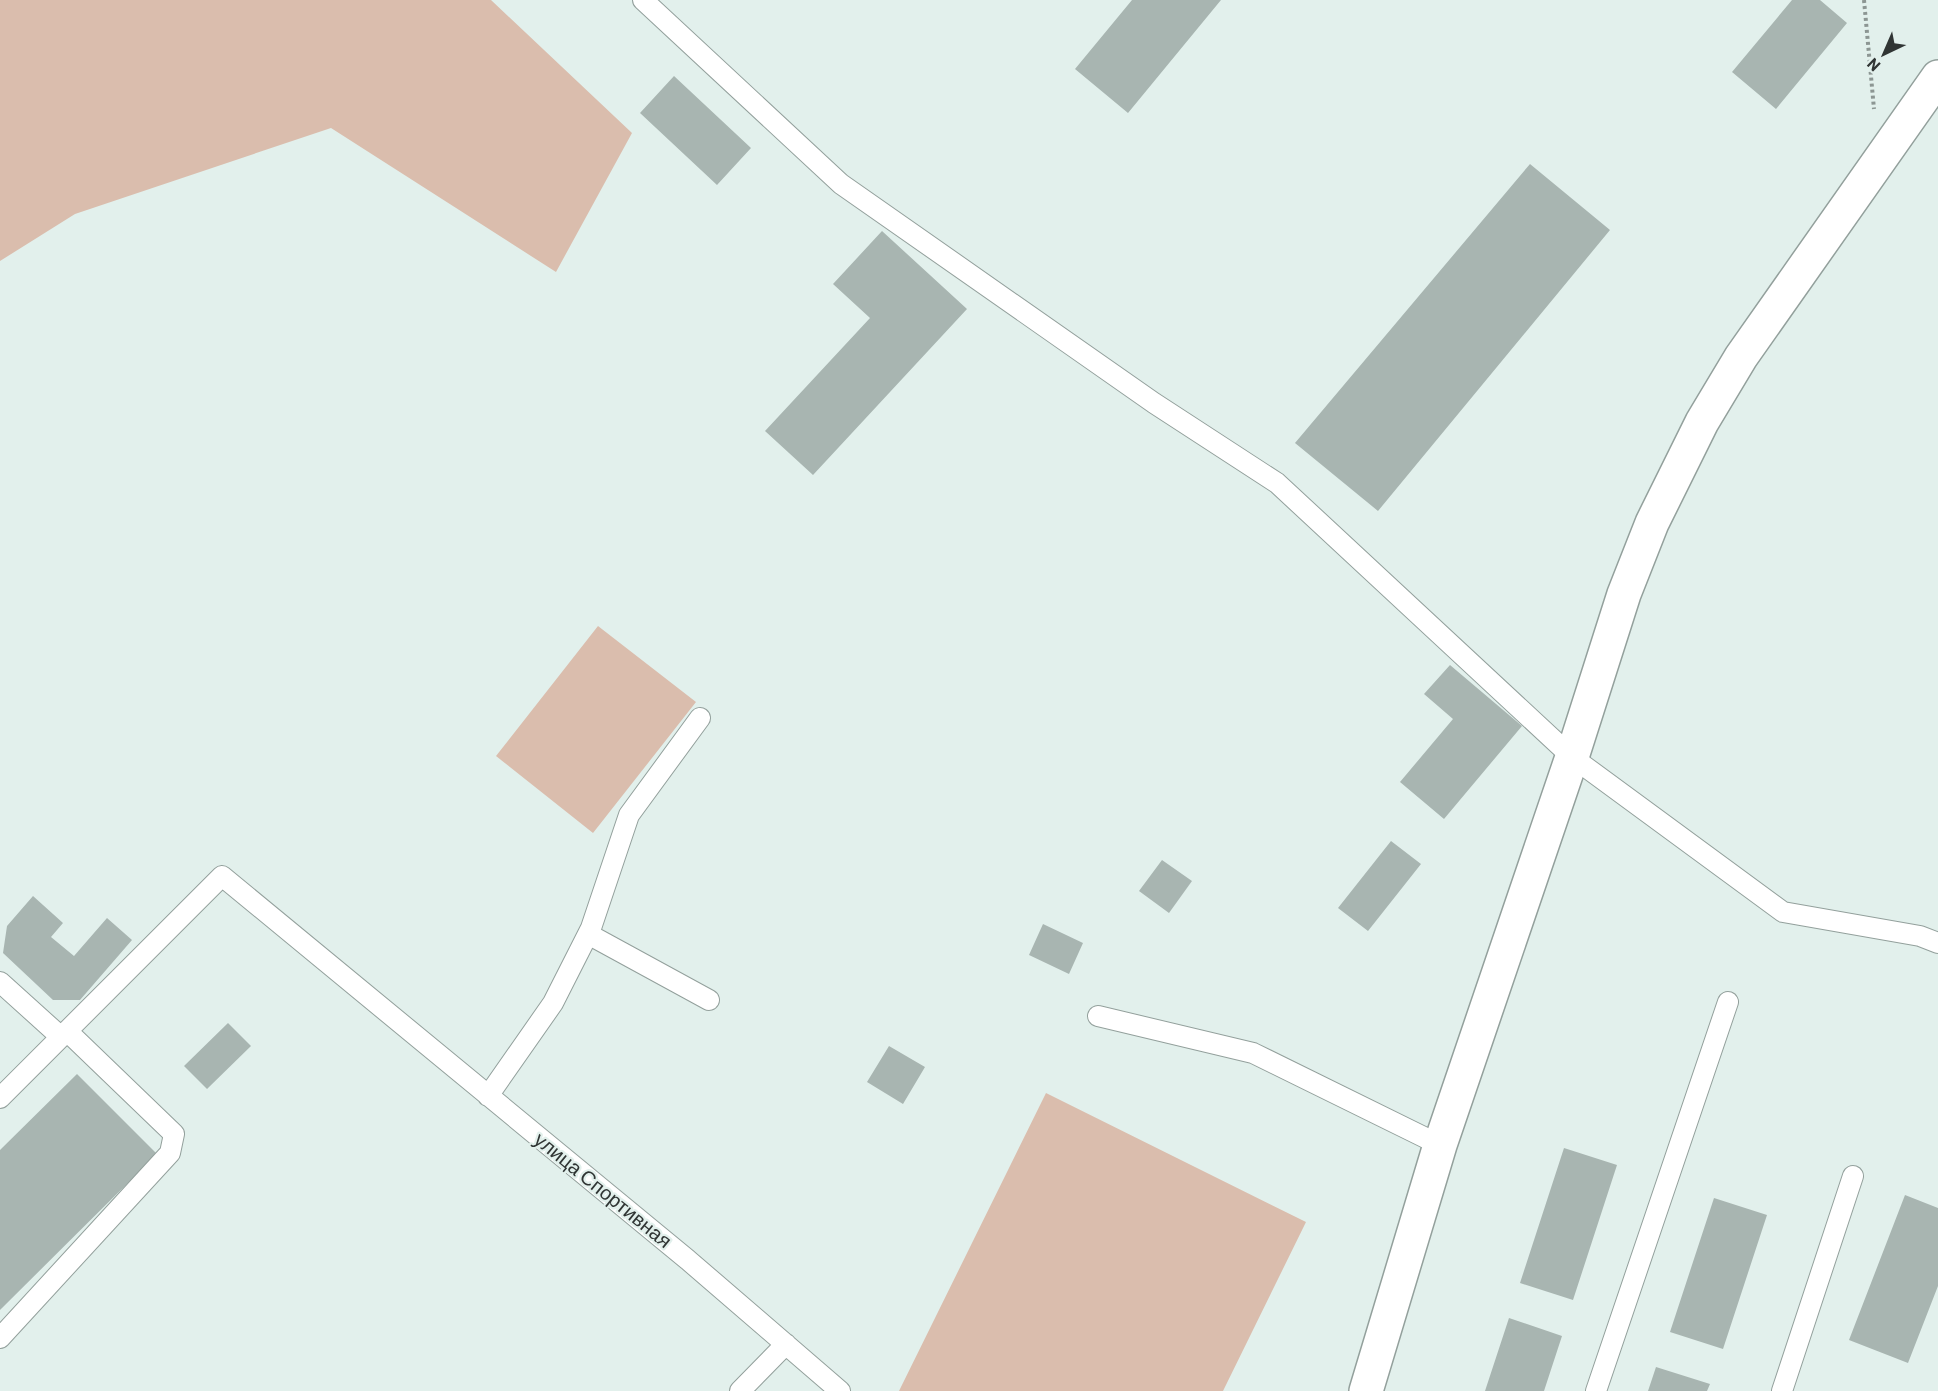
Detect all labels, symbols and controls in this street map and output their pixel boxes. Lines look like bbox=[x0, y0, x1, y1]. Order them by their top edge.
north arrow bbox=[1854, 24, 1914, 84]
text: N bbox=[1863, 55, 1884, 76]
street label: улица Спортивная bbox=[530, 1126, 677, 1252]

